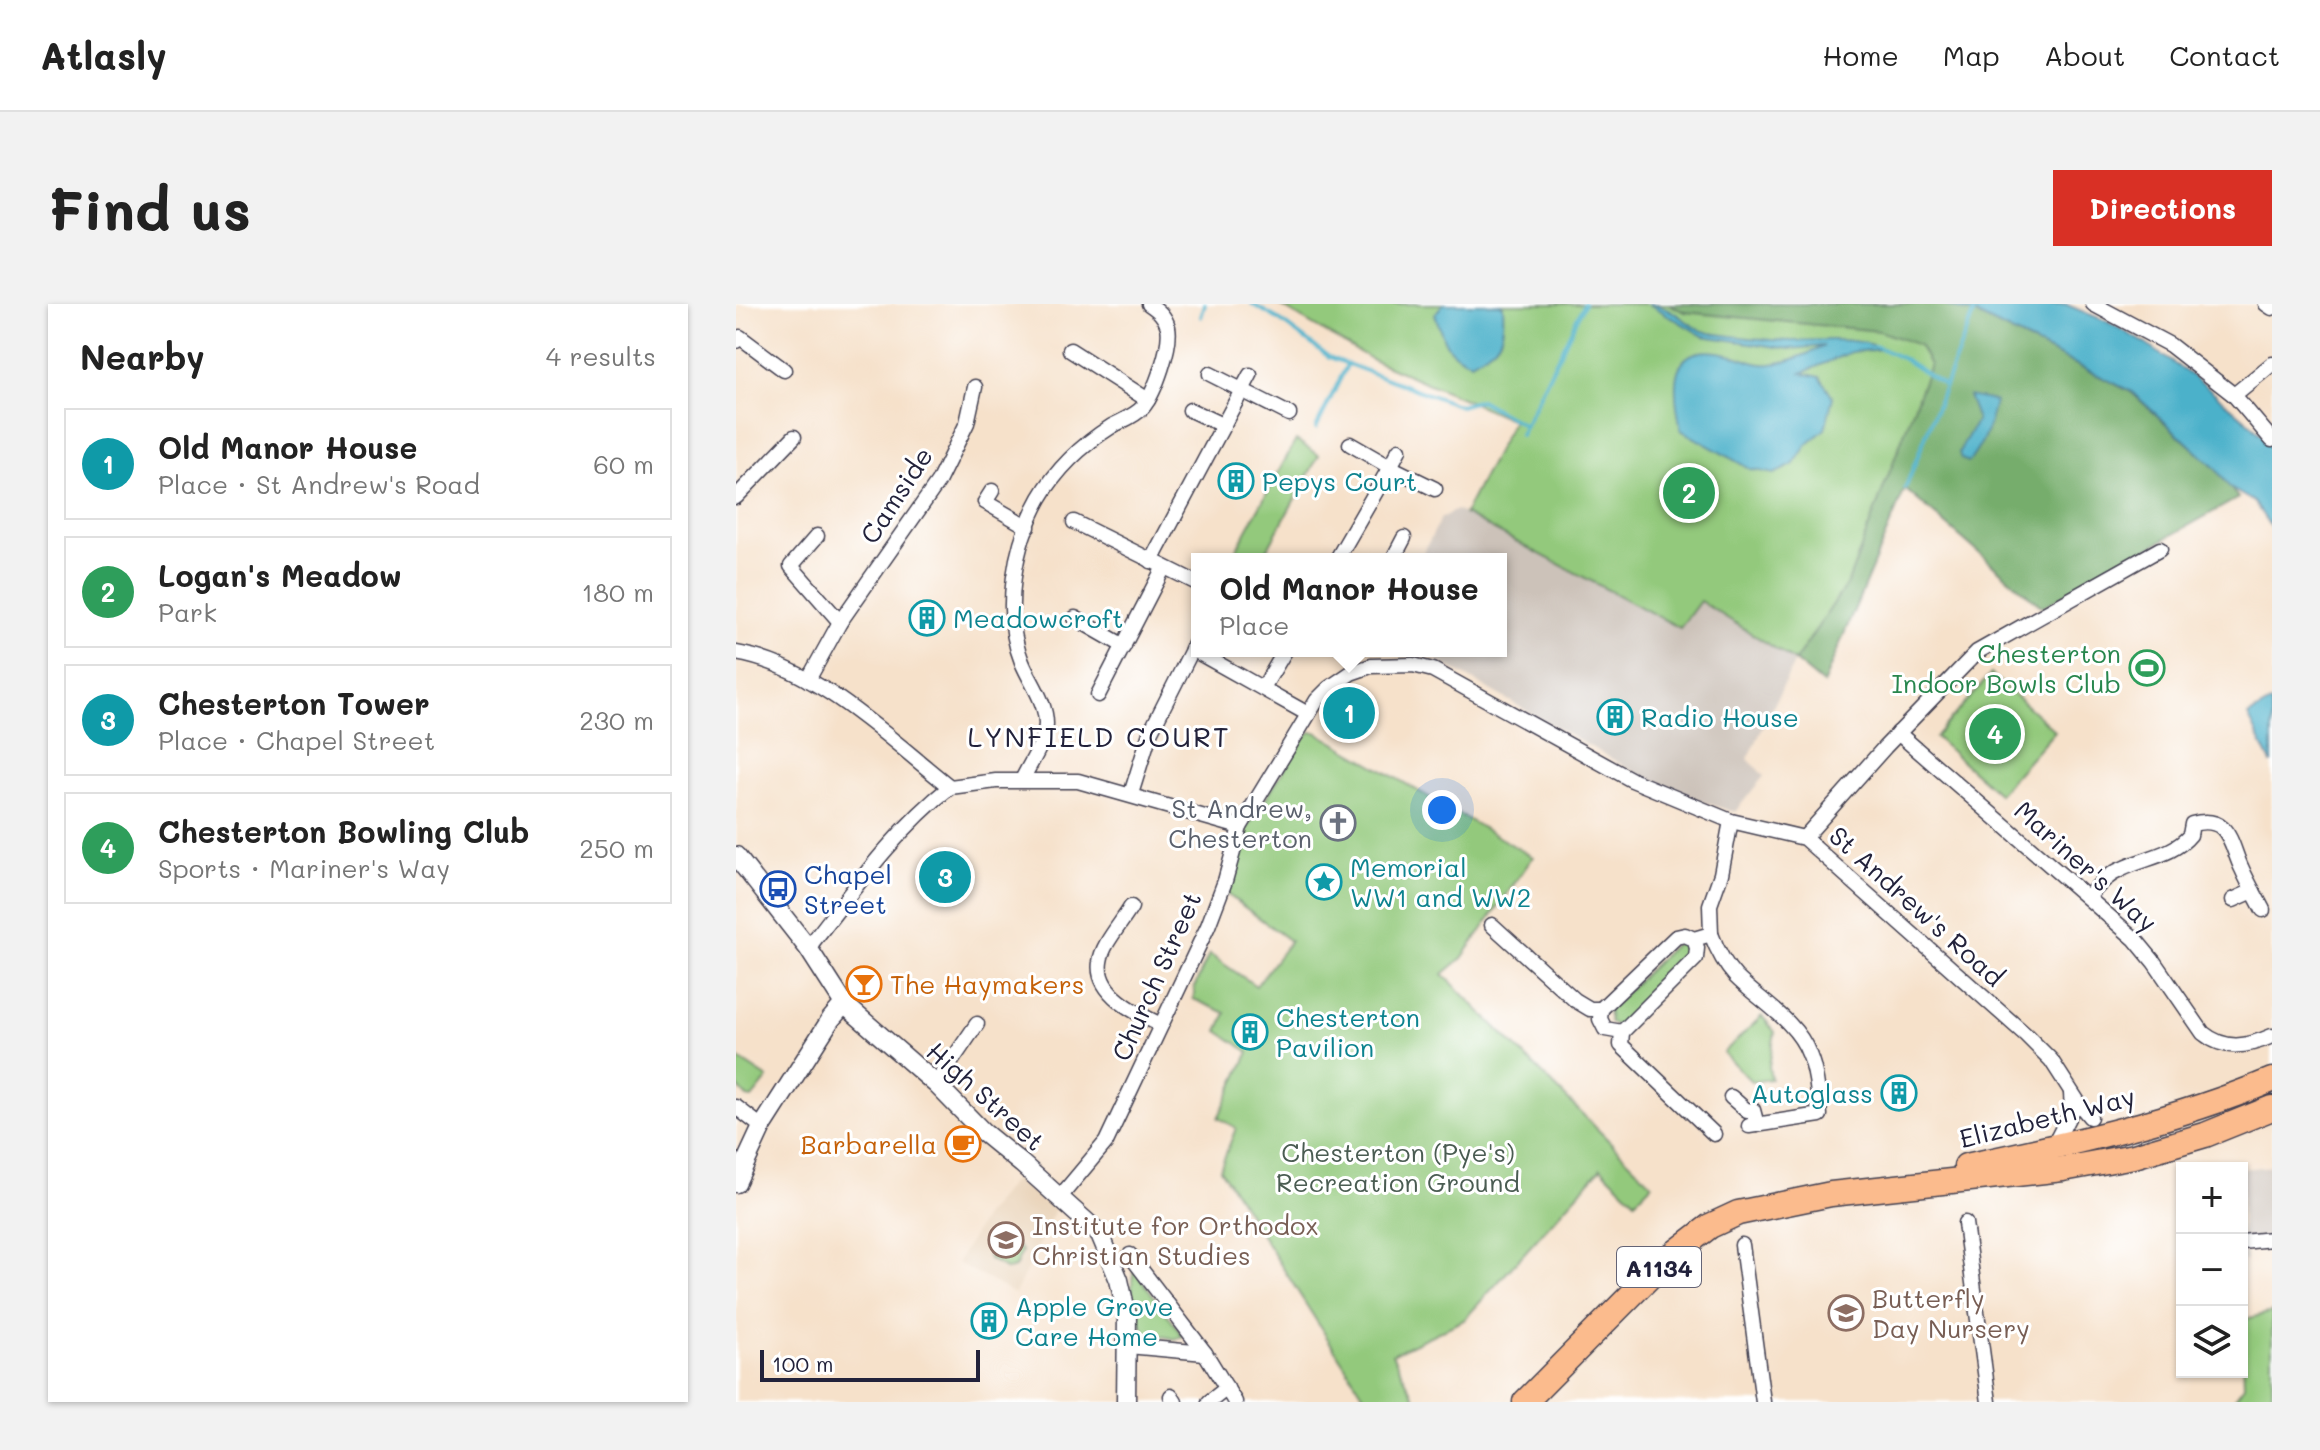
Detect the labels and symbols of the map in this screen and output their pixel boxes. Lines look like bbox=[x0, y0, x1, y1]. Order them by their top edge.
street label: Camside bbox=[852, 440, 940, 550]
building icon: Pepys Court bbox=[1217, 462, 1255, 500]
pin: 2 bbox=[1663, 463, 1715, 523]
place label: Pepys Court bbox=[1262, 464, 1417, 498]
building icon: Meadowcroft bbox=[908, 599, 946, 637]
place label: Meadowcroft bbox=[953, 601, 1123, 635]
place label: Chesterton Indoor Bowls Club bbox=[1891, 636, 2121, 700]
sports icon: Chesterton Indoor Bowls Club bbox=[2128, 649, 2166, 687]
pin: 1 bbox=[1323, 683, 1375, 743]
building icon: Radio House bbox=[1596, 698, 1634, 736]
place label: Radio House bbox=[1641, 700, 1799, 734]
pin: 4 bbox=[1969, 704, 2021, 764]
district label: LYNFIELD COURT bbox=[967, 718, 1231, 754]
your location bbox=[1422, 790, 1462, 830]
place label: St Andrew, Chesterton bbox=[1168, 791, 1312, 855]
street label: Mariner's Way bbox=[2007, 793, 2165, 939]
church icon: St Andrew, Chesterton bbox=[1319, 804, 1357, 842]
street label: St Andrew's Road bbox=[1822, 818, 2012, 994]
pin: 3 bbox=[919, 847, 971, 907]
place label: Memorial WW1 and WW2 bbox=[1350, 850, 1531, 914]
place label: Chapel Street bbox=[804, 857, 892, 921]
place icon: Memorial WW1 and WW2 bbox=[1305, 863, 1343, 901]
bus stop icon: Chapel Street bbox=[759, 870, 797, 908]
street label: Church Street bbox=[1104, 886, 1208, 1066]
bar icon: The Haymakers bbox=[845, 965, 883, 1003]
place label: The Haymakers bbox=[890, 967, 1084, 1001]
place label: Chesterton Pavilion bbox=[1276, 1000, 1420, 1064]
building icon: Chesterton Pavilion bbox=[1231, 1013, 1269, 1051]
street label: High Street bbox=[920, 1034, 1052, 1158]
building icon: Autoglass bbox=[1880, 1074, 1918, 1112]
place label: Autoglass bbox=[1751, 1076, 1873, 1110]
street label: Elizabeth Way bbox=[1956, 1079, 2138, 1155]
cafe icon: Barbarella bbox=[944, 1125, 982, 1163]
place label: Barbarella bbox=[800, 1127, 937, 1161]
park label: Chesterton (Pye's) Recreation Ground bbox=[1276, 1135, 1520, 1199]
place label: Institute for Orthodox Christian Studies bbox=[1032, 1208, 1319, 1272]
school or university icon: Institute for Orthodox Christian Studies bbox=[987, 1221, 1025, 1259]
road number: A1134 bbox=[1617, 1247, 1701, 1287]
place label: Butterfly Day Nursery bbox=[1872, 1281, 2030, 1345]
place label: Apple Grove Care Home bbox=[1015, 1289, 1174, 1353]
school or university icon: Butterfly Day Nursery bbox=[1827, 1294, 1865, 1332]
building icon: Apple Grove Care Home bbox=[970, 1302, 1008, 1340]
scale bar bbox=[760, 1346, 980, 1382]

